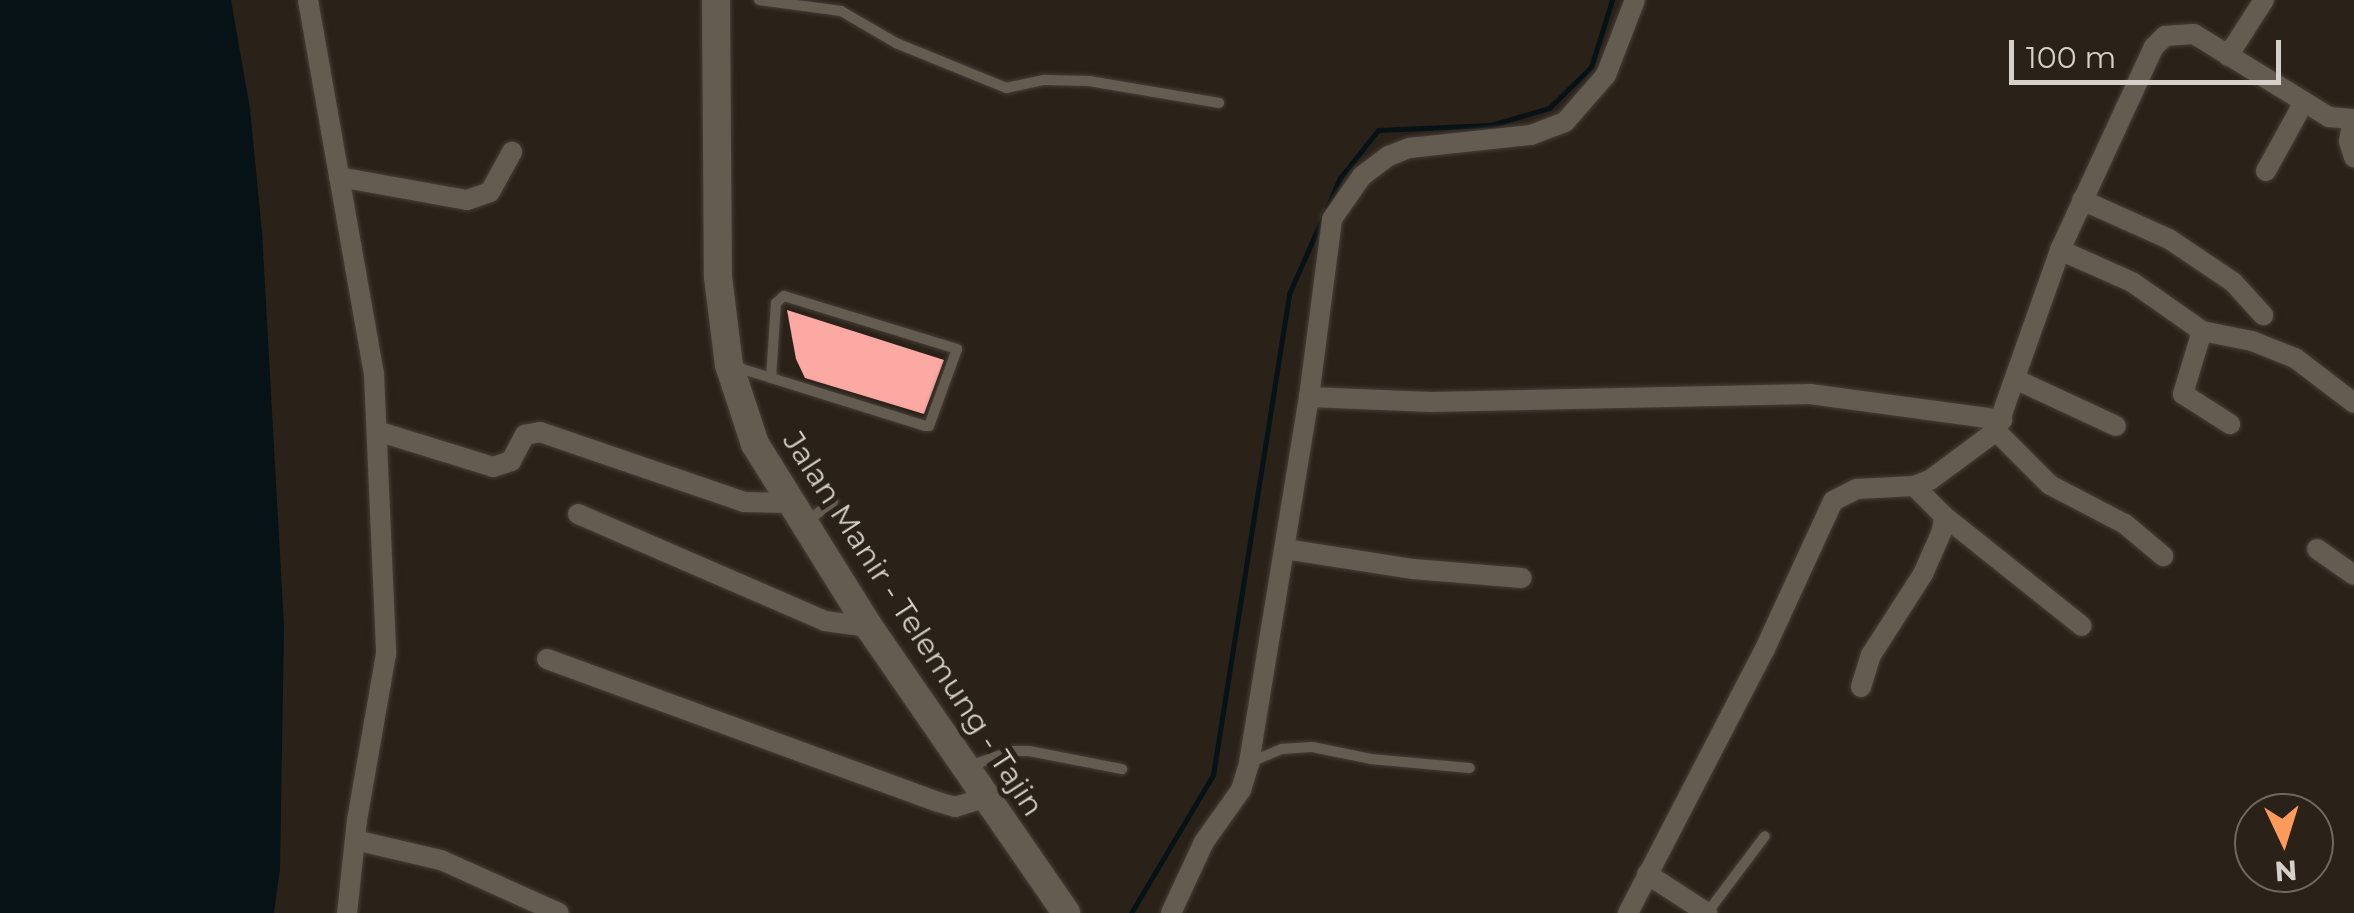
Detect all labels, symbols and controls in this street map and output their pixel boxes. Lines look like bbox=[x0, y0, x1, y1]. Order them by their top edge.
scale bar bbox=[2014, 20, 2286, 82]
text: 100 m bbox=[2026, 39, 2116, 76]
street label: Jalan Manir - Telemung - Tajin bbox=[775, 425, 1051, 823]
north arrow bbox=[2234, 793, 2334, 893]
text: N bbox=[2273, 853, 2298, 889]

